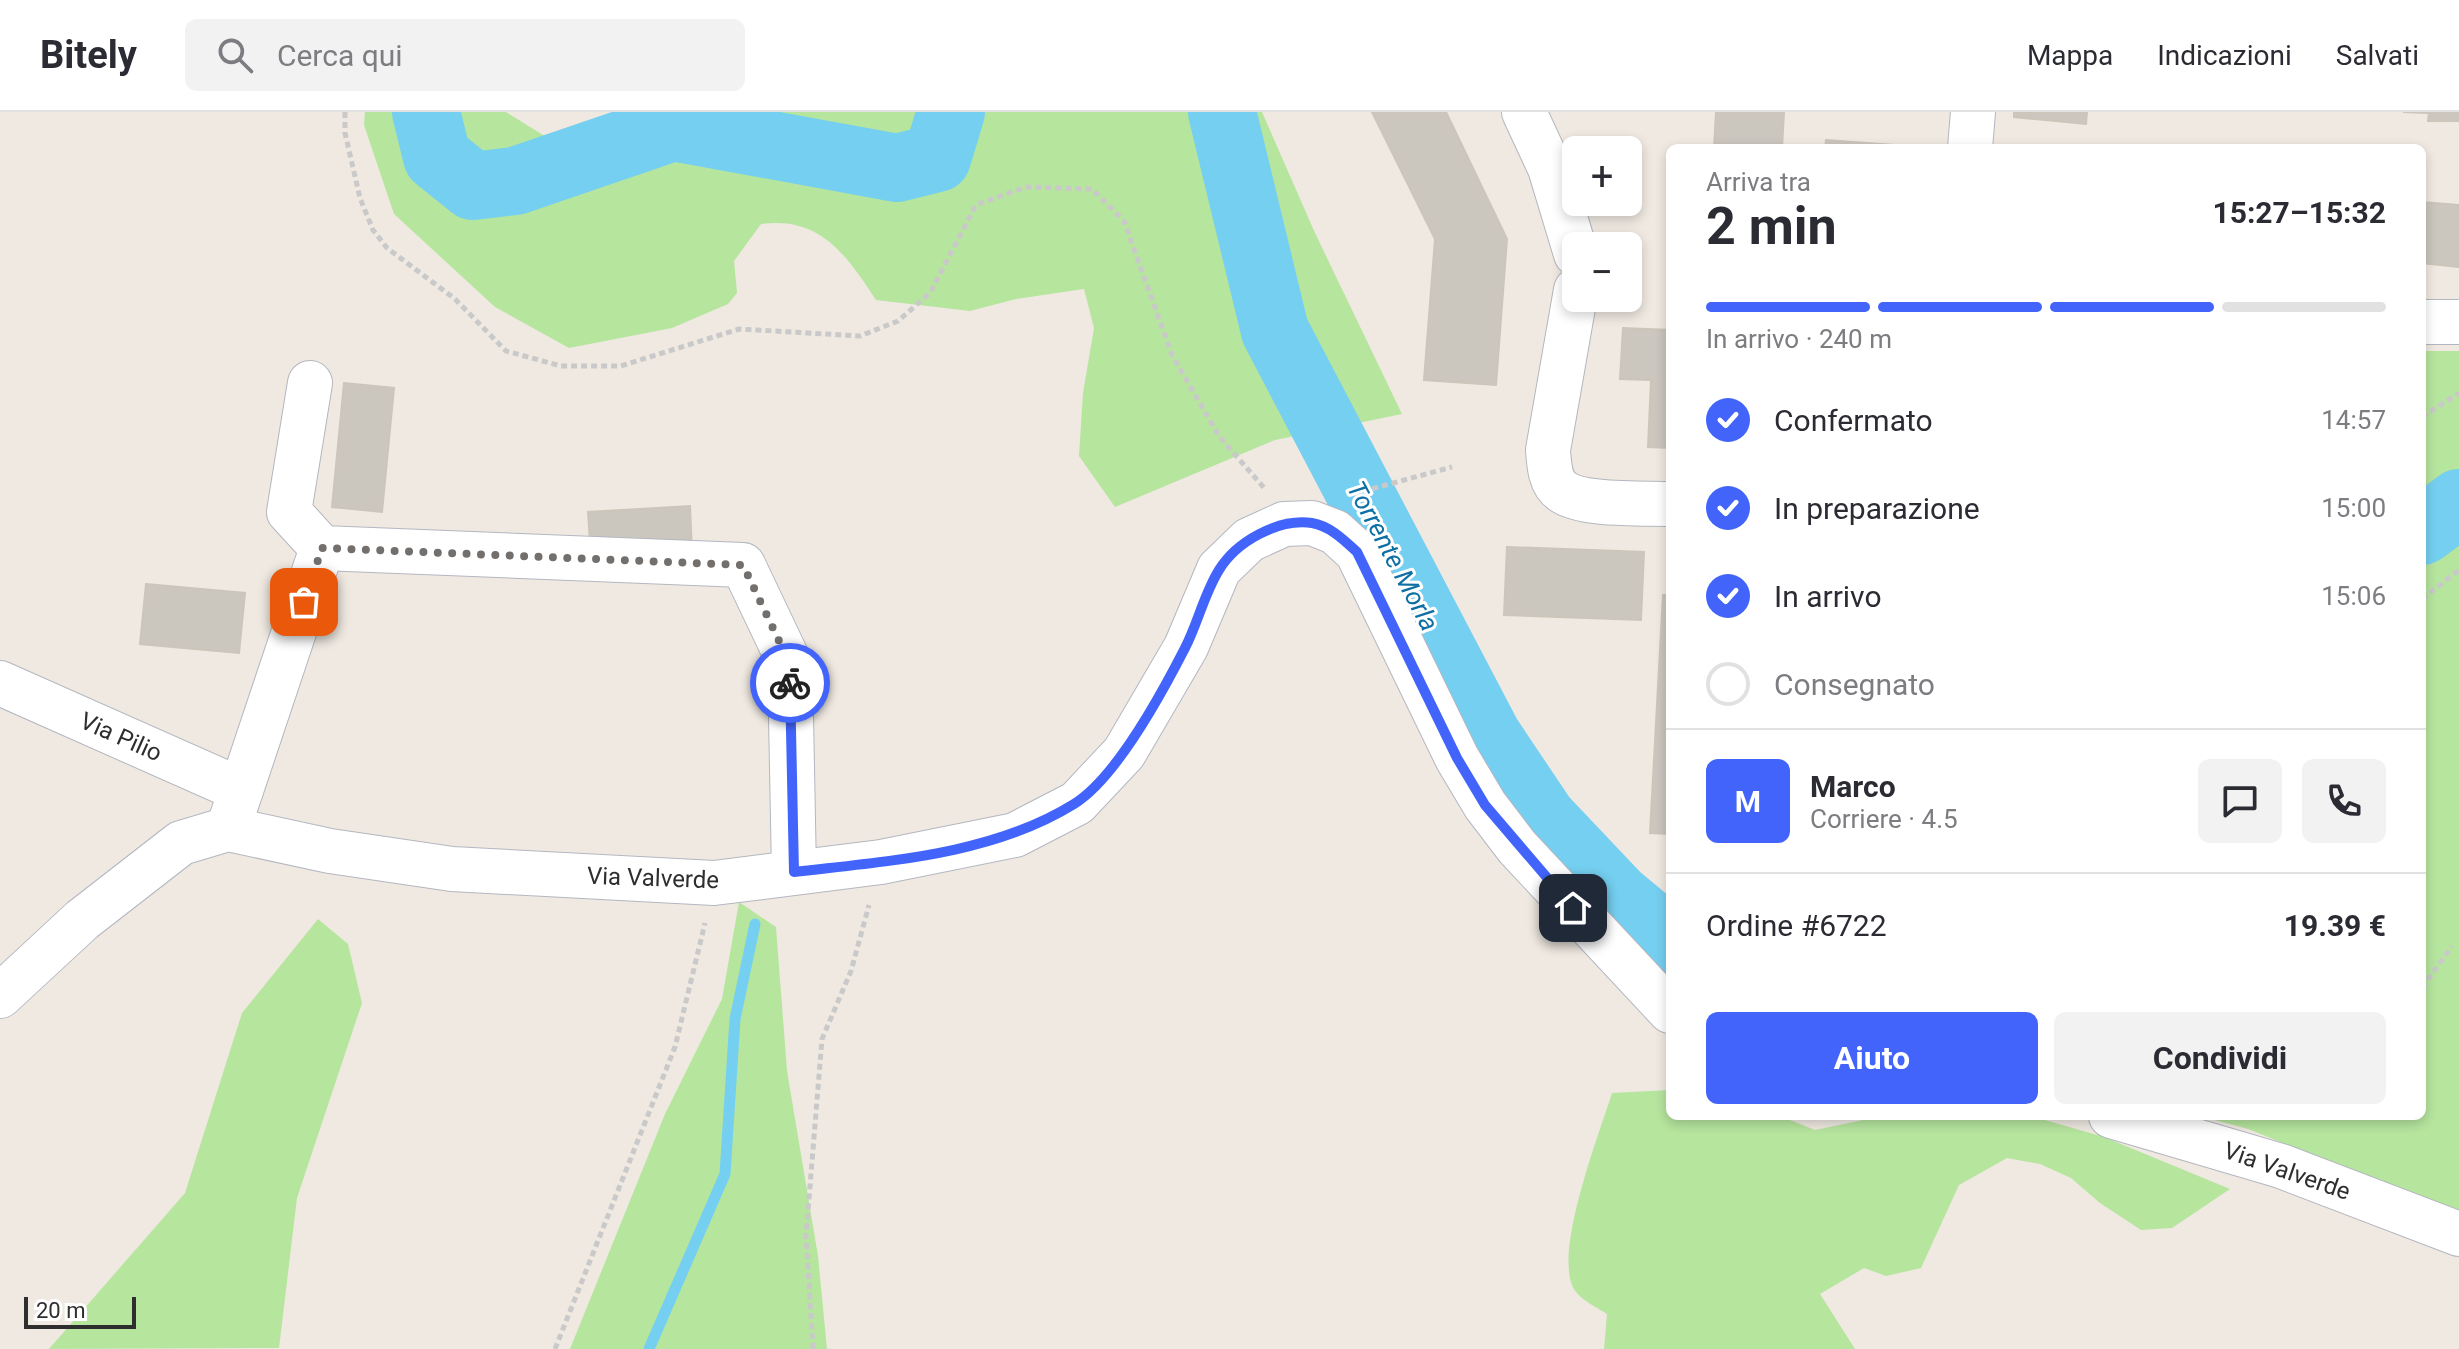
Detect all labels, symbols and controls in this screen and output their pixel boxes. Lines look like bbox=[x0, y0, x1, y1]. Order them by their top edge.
search box bbox=[185, 19, 745, 91]
text: Bitely bbox=[40, 33, 137, 77]
icon: search bbox=[213, 33, 257, 77]
text: Cerca qui bbox=[277, 38, 403, 73]
text: Mappa bbox=[2027, 39, 2113, 72]
text: Indicazioni bbox=[2157, 39, 2292, 72]
text: Salvati bbox=[2336, 39, 2419, 72]
map controls bbox=[1562, 136, 1642, 312]
button: + bbox=[1562, 136, 1642, 216]
text: Arriva tra bbox=[1706, 167, 1811, 197]
text: 15:27–15:32 bbox=[2212, 195, 2386, 230]
text: 2 min bbox=[1706, 196, 1837, 257]
button: − bbox=[1562, 232, 1642, 312]
text: In arrivo · 240 m bbox=[1706, 324, 1892, 354]
icon: check bbox=[1706, 398, 1750, 442]
text: Confermato bbox=[1774, 403, 1933, 438]
text: 14:57 bbox=[2321, 405, 2386, 435]
water label: Torrente Morla bbox=[1341, 476, 1445, 636]
icon: check bbox=[1706, 486, 1750, 530]
text: In preparazione bbox=[1774, 491, 1980, 526]
text: 15:00 bbox=[2321, 493, 2386, 523]
pin bbox=[270, 568, 338, 636]
icon: check bbox=[1706, 574, 1750, 618]
text: In arrivo bbox=[1774, 579, 1882, 614]
icon: bag bbox=[282, 580, 326, 624]
text: 15:06 bbox=[2321, 581, 2386, 611]
courier bbox=[750, 643, 830, 723]
icon: bike bbox=[768, 661, 812, 705]
text: Consegnato bbox=[1774, 667, 1935, 702]
street label: Via Pilio bbox=[76, 707, 166, 767]
button: chat bbox=[2198, 759, 2282, 843]
button: phone bbox=[2302, 759, 2386, 843]
text: Marco bbox=[1810, 769, 1896, 804]
text: M bbox=[1735, 784, 1761, 819]
text: Corriere · 4.5 bbox=[1810, 804, 1958, 834]
street label: Via Valverde bbox=[586, 862, 720, 894]
pin bbox=[1539, 874, 1607, 942]
icon: home bbox=[1551, 886, 1595, 930]
text: Ordine #6722 bbox=[1706, 908, 1887, 943]
text: 19.39 € bbox=[2284, 908, 2386, 943]
button: Aiuto bbox=[1706, 1012, 2038, 1104]
button: Condividi bbox=[2054, 1012, 2386, 1104]
street label: Via Valverde bbox=[2220, 1136, 2354, 1206]
scale bar bbox=[24, 1293, 136, 1329]
text: 20 m bbox=[36, 1298, 85, 1323]

